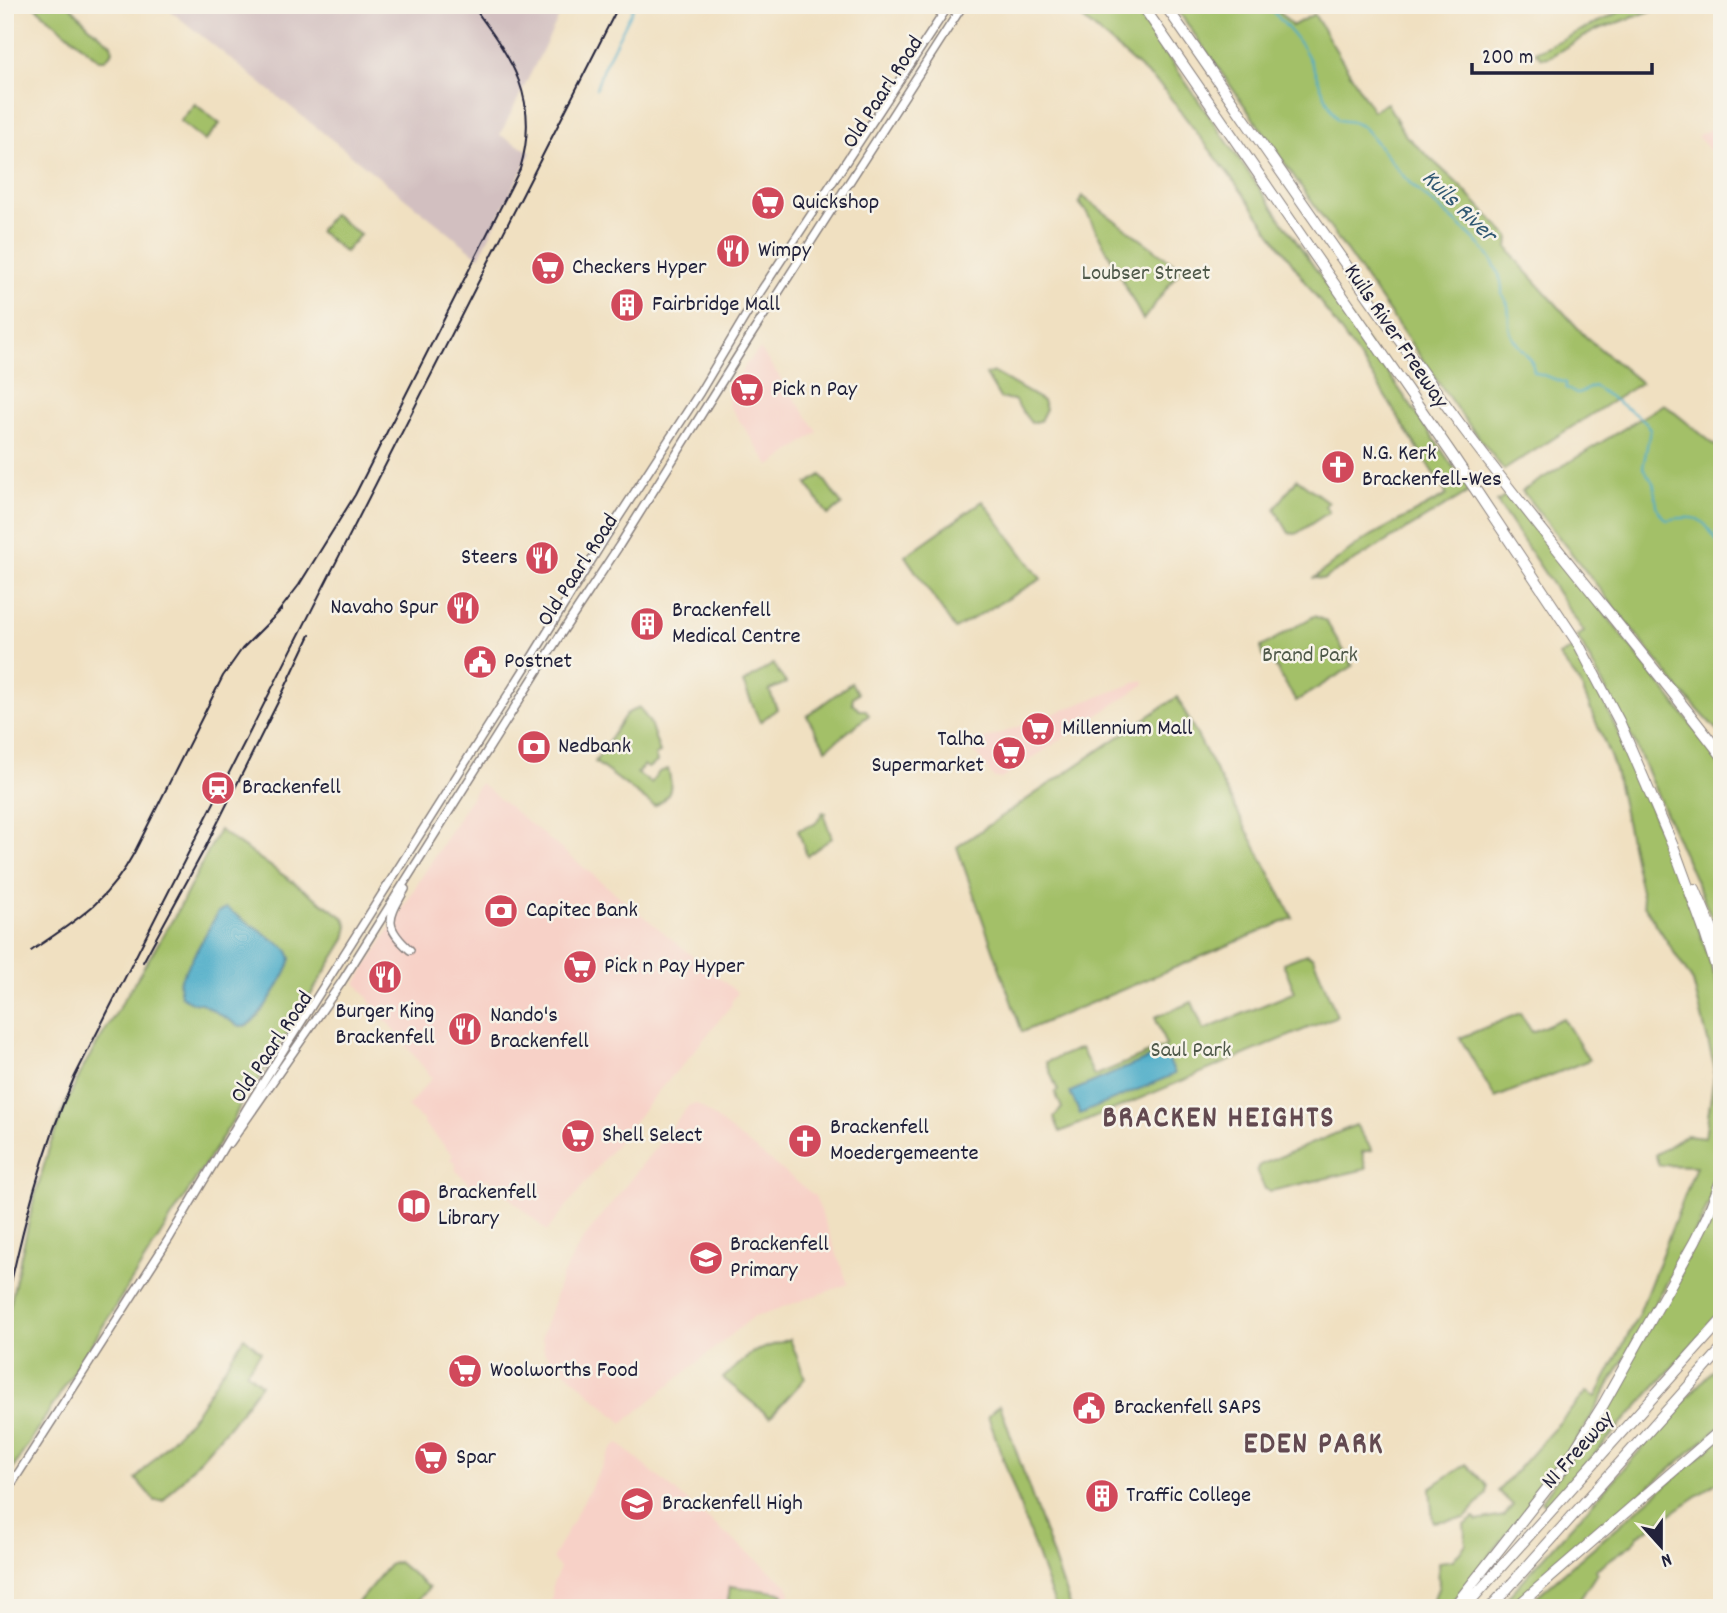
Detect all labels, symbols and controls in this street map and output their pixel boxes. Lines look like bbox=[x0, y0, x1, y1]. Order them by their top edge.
street label: Old Paarl Road bbox=[835, 30, 933, 156]
scale bar bbox=[1472, 32, 1652, 76]
text: 200 m bbox=[1482, 44, 1533, 74]
water label: Kuils River bbox=[1413, 163, 1505, 254]
supermarket icon: Quickshop bbox=[749, 184, 787, 222]
place label: Quickshop bbox=[792, 187, 879, 220]
restaurant icon: Wimpy bbox=[714, 232, 752, 270]
place label: Wimpy bbox=[758, 235, 812, 268]
supermarket icon: Checkers Hyper bbox=[529, 249, 567, 287]
place label: Checkers Hyper bbox=[572, 252, 707, 285]
park label: Loubser Street bbox=[1081, 258, 1211, 291]
street label: Kuils River Freeway bbox=[1334, 258, 1456, 416]
building icon: Fairbridge Mall bbox=[608, 286, 646, 324]
place label: Fairbridge Mall bbox=[652, 289, 780, 322]
supermarket icon: Pick n Pay bbox=[728, 371, 766, 409]
place label: Pick n Pay bbox=[772, 374, 858, 407]
place label: N.G. Kerk Brackenfell-Wes bbox=[1362, 438, 1502, 497]
church icon: N.G. Kerk Brackenfell-Wes bbox=[1319, 448, 1357, 486]
street label: Old Paarl Road bbox=[530, 508, 628, 634]
restaurant icon: Steers bbox=[523, 539, 561, 577]
place label: Steers bbox=[461, 542, 518, 575]
restaurant icon: Navaho Spur bbox=[444, 589, 482, 627]
place label: Navaho Spur bbox=[330, 592, 438, 625]
place label: Brackenfell Medical Centre bbox=[672, 595, 801, 654]
building icon: Brackenfell Medical Centre bbox=[628, 605, 666, 643]
park label: Brand Park bbox=[1262, 640, 1358, 673]
public building icon: Postnet bbox=[461, 643, 499, 681]
place label: Postnet bbox=[504, 646, 572, 679]
supermarket icon: Millennium Mall bbox=[1019, 710, 1057, 748]
place label: Millennium Mall bbox=[1062, 713, 1193, 746]
place label: Talha Supermarket bbox=[872, 724, 985, 783]
bank icon: Nedbank bbox=[515, 728, 553, 766]
place label: Nedbank bbox=[558, 731, 631, 764]
supermarket icon: Talha Supermarket bbox=[990, 734, 1028, 772]
station icon: Brackenfell bbox=[199, 769, 237, 807]
place label: Brackenfell bbox=[242, 772, 341, 805]
bank icon: Capitec Bank bbox=[482, 892, 520, 930]
place label: Capitec Bank bbox=[526, 895, 638, 928]
supermarket icon: Pick n Pay Hyper bbox=[561, 948, 599, 986]
place label: Pick n Pay Hyper bbox=[604, 951, 745, 984]
restaurant icon: Burger King Brackenfell bbox=[366, 958, 404, 996]
street label: Old Paarl Road bbox=[223, 985, 323, 1111]
place label: Burger King Brackenfell bbox=[336, 996, 435, 1055]
place label: Nando's Brackenfell bbox=[490, 1000, 589, 1059]
restaurant icon: Nando's Brackenfell bbox=[446, 1010, 484, 1048]
park label: Saul Park bbox=[1151, 1035, 1231, 1068]
district label: BRACKEN HEIGHTS bbox=[1102, 1099, 1336, 1142]
place label: Brackenfell Moedergemeente bbox=[830, 1112, 979, 1171]
supermarket icon: Shell Select bbox=[559, 1117, 597, 1155]
place label: Shell Select bbox=[602, 1120, 703, 1153]
church icon: Brackenfell Moedergemeente bbox=[786, 1122, 824, 1160]
place label: Brackenfell Library bbox=[438, 1177, 537, 1236]
library icon: Brackenfell Library bbox=[395, 1187, 433, 1225]
place label: Brackenfell Primary bbox=[730, 1229, 829, 1288]
school or university icon: Brackenfell Primary bbox=[687, 1239, 725, 1277]
supermarket icon: Woolworths Food bbox=[446, 1352, 484, 1390]
place label: Woolworths Food bbox=[490, 1355, 638, 1388]
public building icon: Brackenfell SAPS bbox=[1070, 1389, 1108, 1427]
place label: Brackenfell SAPS bbox=[1114, 1392, 1261, 1425]
street label: N1 Freeway bbox=[1535, 1404, 1624, 1498]
district label: EDEN PARK bbox=[1244, 1425, 1384, 1468]
supermarket icon: Spar bbox=[412, 1439, 450, 1477]
place label: Spar bbox=[456, 1442, 497, 1475]
building icon: Traffic College bbox=[1083, 1477, 1121, 1515]
place label: Traffic College bbox=[1126, 1480, 1251, 1513]
school or university icon: Brackenfell High bbox=[618, 1485, 656, 1523]
place label: Brackenfell High bbox=[662, 1488, 803, 1521]
north arrow bbox=[1626, 1512, 1696, 1582]
text: N bbox=[1657, 1544, 1675, 1573]

